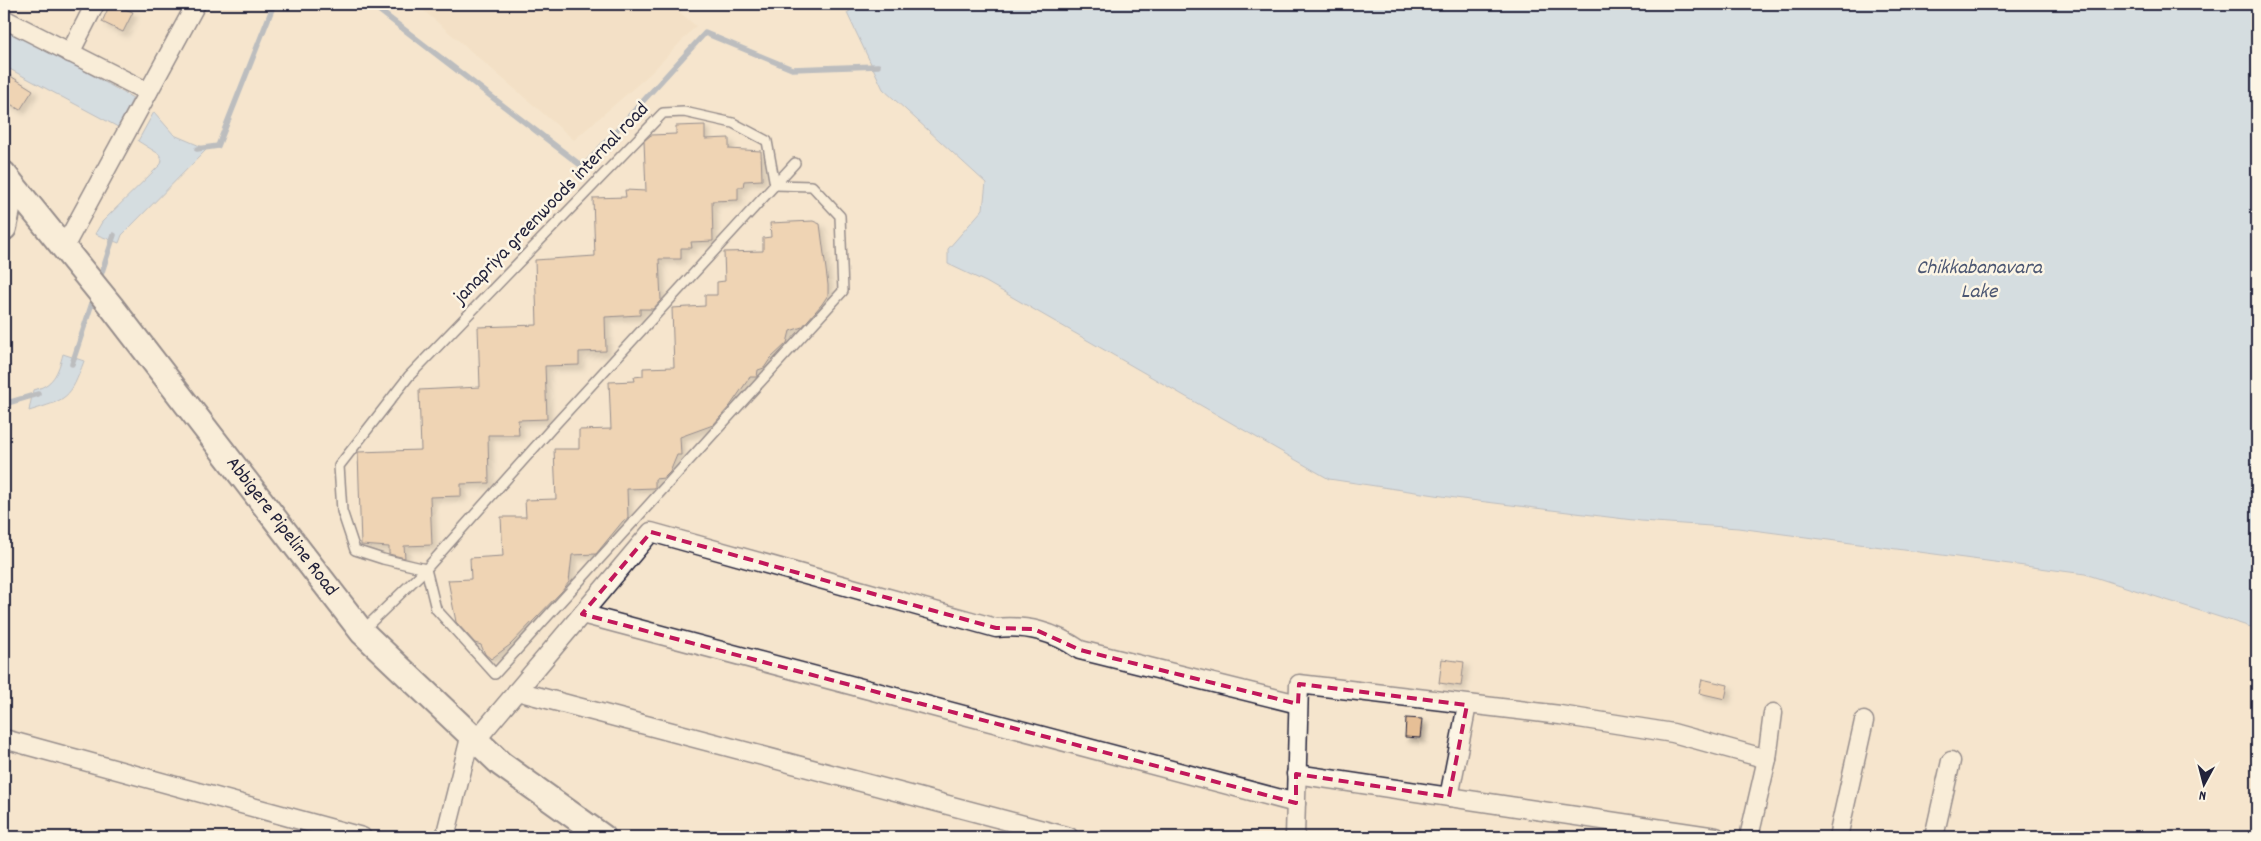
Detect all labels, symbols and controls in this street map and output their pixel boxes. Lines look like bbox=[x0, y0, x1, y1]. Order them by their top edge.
street label: janapriya greenwoods internal road bbox=[446, 97, 656, 313]
water label: Chikkabanavara Lake bbox=[1916, 254, 2043, 308]
street label: Abbigere Pipeline Road bbox=[218, 451, 344, 603]
north arrow bbox=[2178, 758, 2228, 808]
text: N bbox=[2198, 785, 2207, 805]

